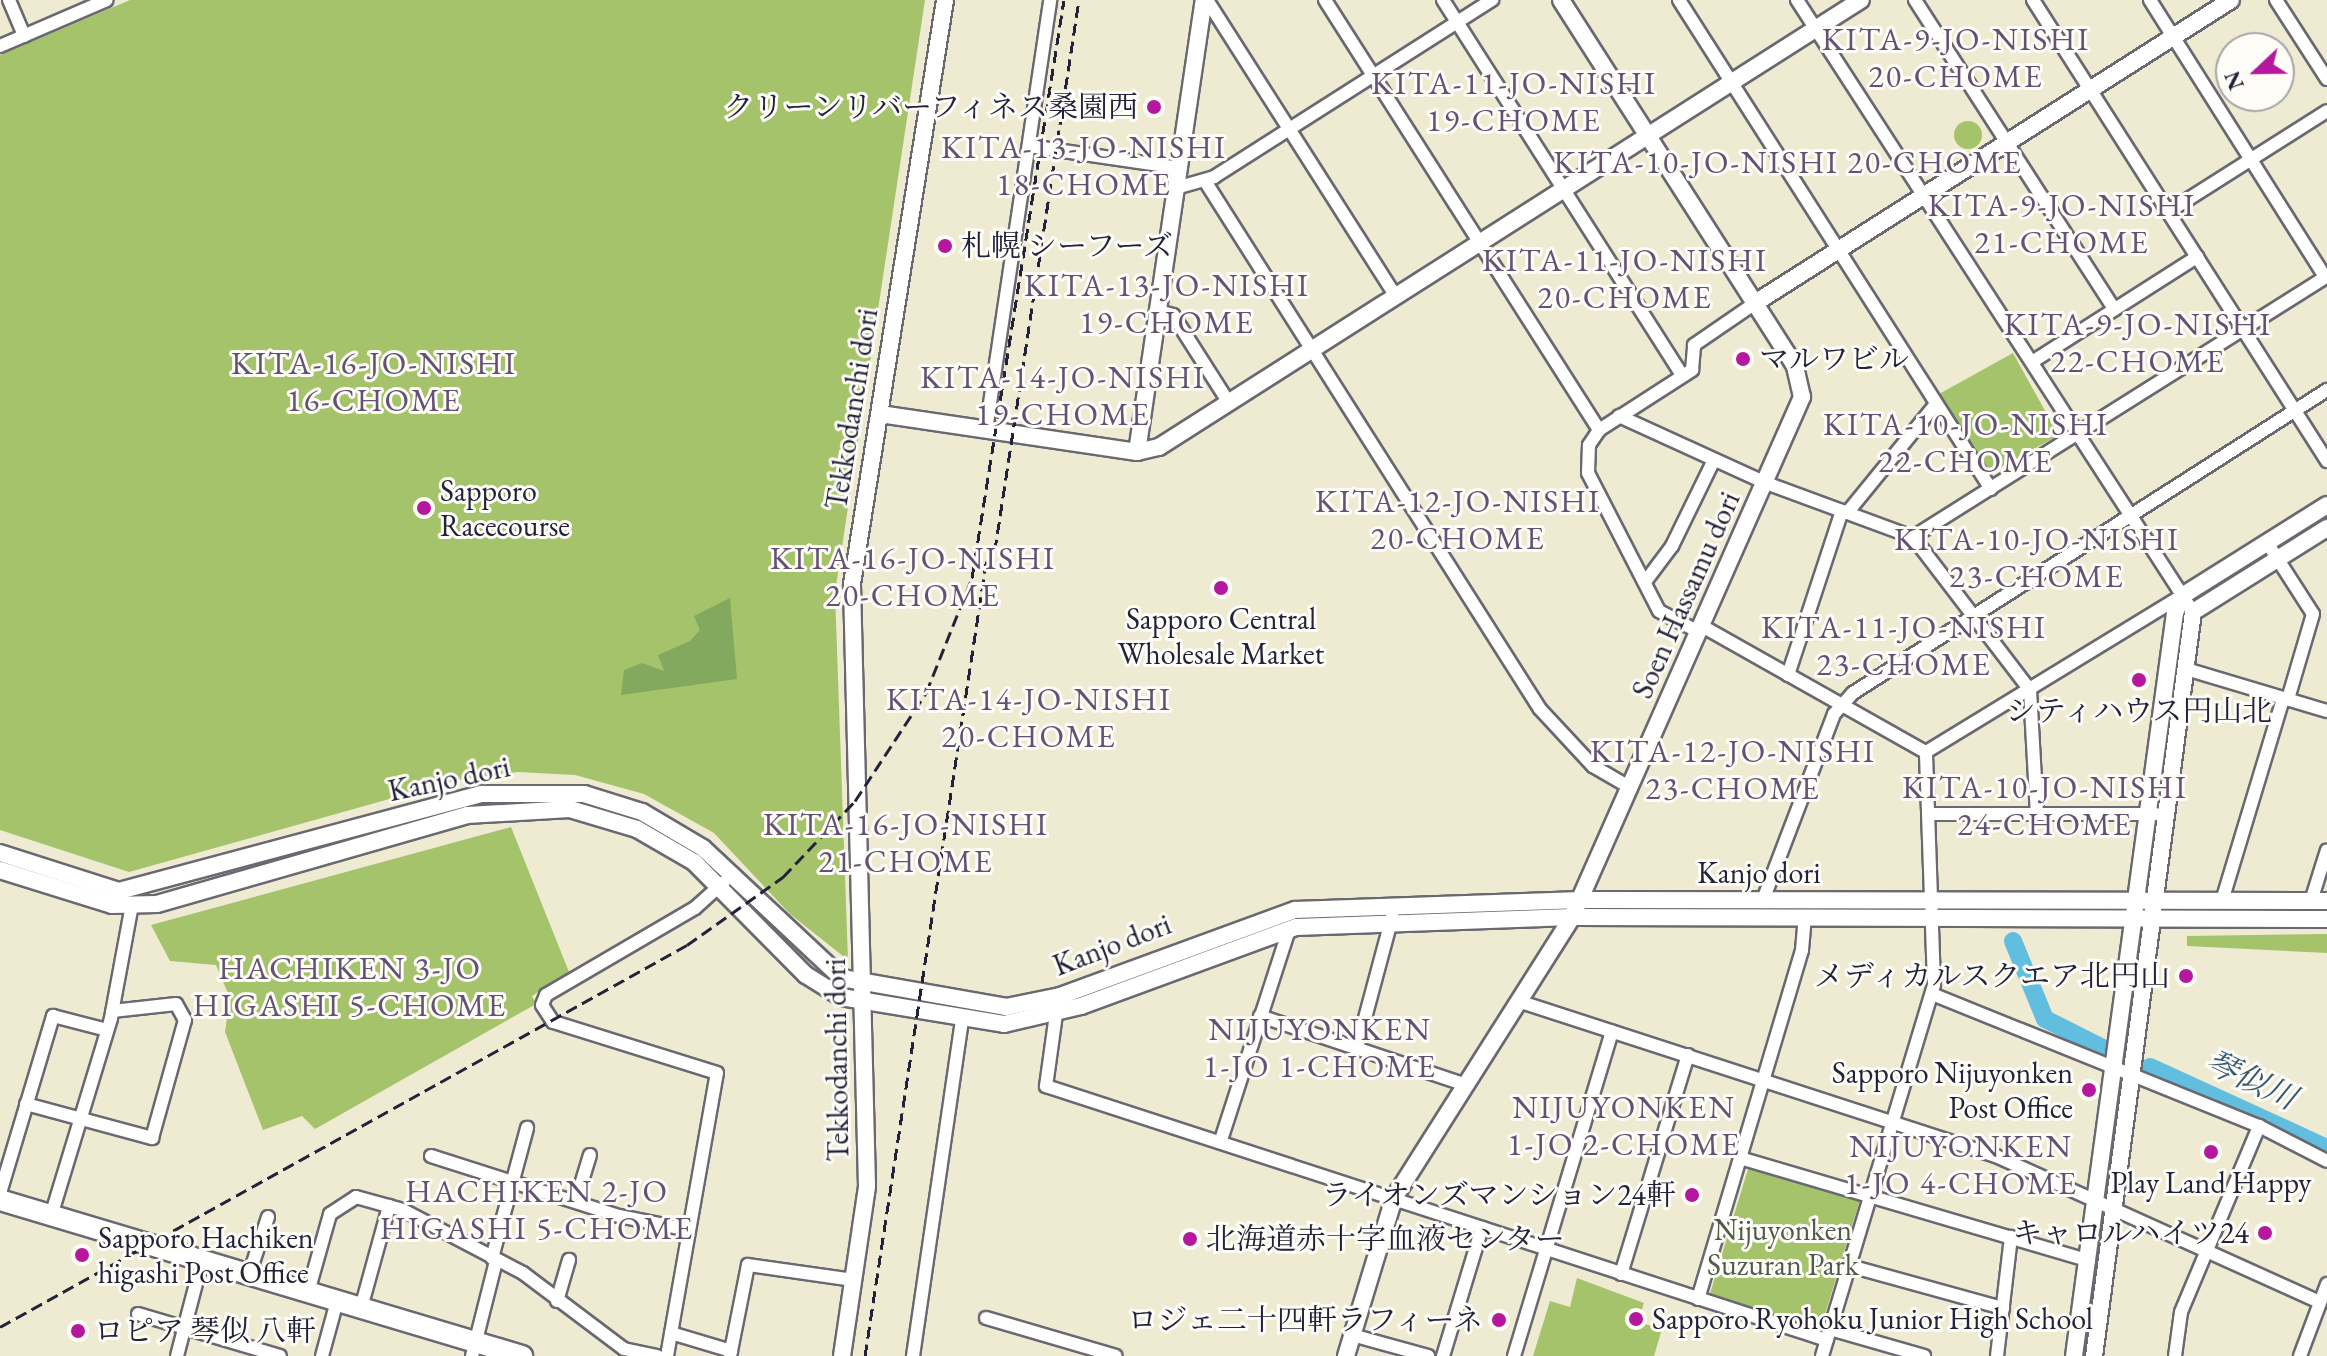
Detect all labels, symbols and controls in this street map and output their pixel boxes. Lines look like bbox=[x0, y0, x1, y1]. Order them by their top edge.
district label: KITA-9-JO-NISHI 20-CHOME bbox=[1822, 21, 2090, 96]
north arrow bbox=[2215, 32, 2295, 112]
district label: KITA-11-JO-NISHI 19-CHOME bbox=[1371, 65, 1657, 140]
text: N bbox=[2217, 67, 2251, 94]
place label: クリーンリバーフィネス桑園西 bbox=[718, 89, 1138, 125]
marker: クリーンリバーフィネス桑園西 bbox=[1145, 98, 1163, 116]
district label: KITA-13-JO-NISHI 18-CHOME bbox=[941, 129, 1227, 204]
district label: KITA-10-JO-NISHI 20-CHOME bbox=[1553, 143, 2023, 181]
district label: KITA-9-JO-NISHI 21-CHOME bbox=[1928, 187, 2196, 262]
place label: 札幌 シーフーズ bbox=[961, 228, 1176, 264]
marker: 札幌 シーフーズ bbox=[936, 237, 954, 255]
district label: KITA-11-JO-NISHI 20-CHOME bbox=[1482, 242, 1768, 317]
district label: KITA-13-JO-NISHI 19-CHOME bbox=[1024, 267, 1310, 342]
street label: Tekkodanchi dori bbox=[818, 306, 886, 512]
district label: KITA-9-JO-NISHI 22-CHOME bbox=[2004, 306, 2272, 381]
place label: マルワビル bbox=[1759, 341, 1909, 377]
district label: KITA-16-JO-NISHI 16-CHOME bbox=[231, 345, 517, 420]
marker: マルワビル bbox=[1734, 350, 1752, 368]
district label: KITA-14-JO-NISHI 19-CHOME bbox=[920, 359, 1206, 434]
district label: KITA-10-JO-NISHI 22-CHOME bbox=[1823, 406, 2109, 481]
place label: Sapporo Racecourse bbox=[440, 473, 570, 544]
district label: KITA-12-JO-NISHI 20-CHOME bbox=[1315, 483, 1601, 558]
street label: Soen Hassamu dori bbox=[1624, 486, 1748, 704]
marker: Sapporo Racecourse bbox=[415, 499, 433, 517]
district label: KITA-10-JO-NISHI 23-CHOME bbox=[1894, 521, 2180, 596]
district label: KITA-16-JO-NISHI 20-CHOME bbox=[770, 540, 1056, 615]
marker: Sapporo Central Wholesale Market bbox=[1212, 579, 1230, 597]
place label: Sapporo Central Wholesale Market bbox=[1118, 601, 1324, 672]
district label: KITA-11-JO-NISHI 23-CHOME bbox=[1761, 609, 2047, 684]
marker: シティハウス円山北 bbox=[2130, 671, 2148, 689]
district label: KITA-14-JO-NISHI 20-CHOME bbox=[886, 681, 1172, 756]
place label: シティハウス円山北 bbox=[2004, 693, 2274, 729]
district label: KITA-12-JO-NISHI 23-CHOME bbox=[1590, 733, 1876, 808]
street label: Kanjo dori bbox=[385, 749, 513, 809]
district label: KITA-10-JO-NISHI 24-CHOME bbox=[1902, 769, 2188, 844]
district label: KITA-16-JO-NISHI 21-CHOME bbox=[763, 806, 1049, 881]
street label: Kanjo dori bbox=[1697, 855, 1821, 891]
street label: Kanjo dori bbox=[1048, 906, 1176, 984]
district label: HACHIKEN 3-JO HIGASHI 5-CHOME bbox=[193, 950, 507, 1025]
street label: Tekkodanchi dori bbox=[817, 958, 857, 1162]
place label: メディカルスクエア北円山 bbox=[1810, 958, 2170, 994]
marker: メディカルスクエア北円山 bbox=[2177, 967, 2195, 985]
district label: NIJUYONKEN 1-JO 1-CHOME bbox=[1203, 1011, 1437, 1086]
water label: 琴似川 bbox=[2199, 1042, 2303, 1118]
place label: Sapporo Nijuyonken Post Office bbox=[1832, 1055, 2073, 1126]
marker: Sapporo Nijuyonken Post Office bbox=[2080, 1081, 2098, 1099]
district label: NIJUYONKEN 1-JO 2-CHOME bbox=[1507, 1089, 1741, 1164]
district label: NIJUYONKEN 1-JO 4-CHOME bbox=[1844, 1128, 2078, 1203]
marker: Play Land Happy bbox=[2202, 1143, 2220, 1161]
place label: Play Land Happy bbox=[2111, 1165, 2311, 1201]
district label: HACHIKEN 2-JO HIGASHI 5-CHOME bbox=[380, 1173, 694, 1248]
place label: ライオンズマンション24軒 bbox=[1317, 1177, 1676, 1213]
marker: ライオンズマンション24軒 bbox=[1683, 1186, 1701, 1204]
park label: Nijuyonken Suzuran Park bbox=[1707, 1212, 1859, 1282]
place label: キャロルハイツ24 bbox=[2010, 1215, 2249, 1251]
place label: Sapporo Hachiken higashi Post Office bbox=[98, 1220, 314, 1290]
place label: 北海道赤十字血液センター bbox=[1206, 1221, 1566, 1257]
marker: キャロルハイツ24 bbox=[2256, 1224, 2274, 1242]
marker: 北海道赤十字血液センター bbox=[1181, 1230, 1199, 1248]
marker: Sapporo Hachiken higashi Post Office bbox=[73, 1246, 91, 1264]
place label: Sapporo Ryohoku Junior High School bbox=[1652, 1301, 2093, 1337]
place label: ロジェ二十四軒ラフィーネ bbox=[1123, 1302, 1483, 1338]
marker: Sapporo Ryohoku Junior High School bbox=[1627, 1310, 1645, 1328]
marker: ロジェ二十四軒ラフィーネ bbox=[1490, 1311, 1508, 1329]
place label: ロピア 琴似 八軒 bbox=[94, 1313, 316, 1349]
marker: ロピア 琴似 八軒 bbox=[69, 1322, 87, 1340]

